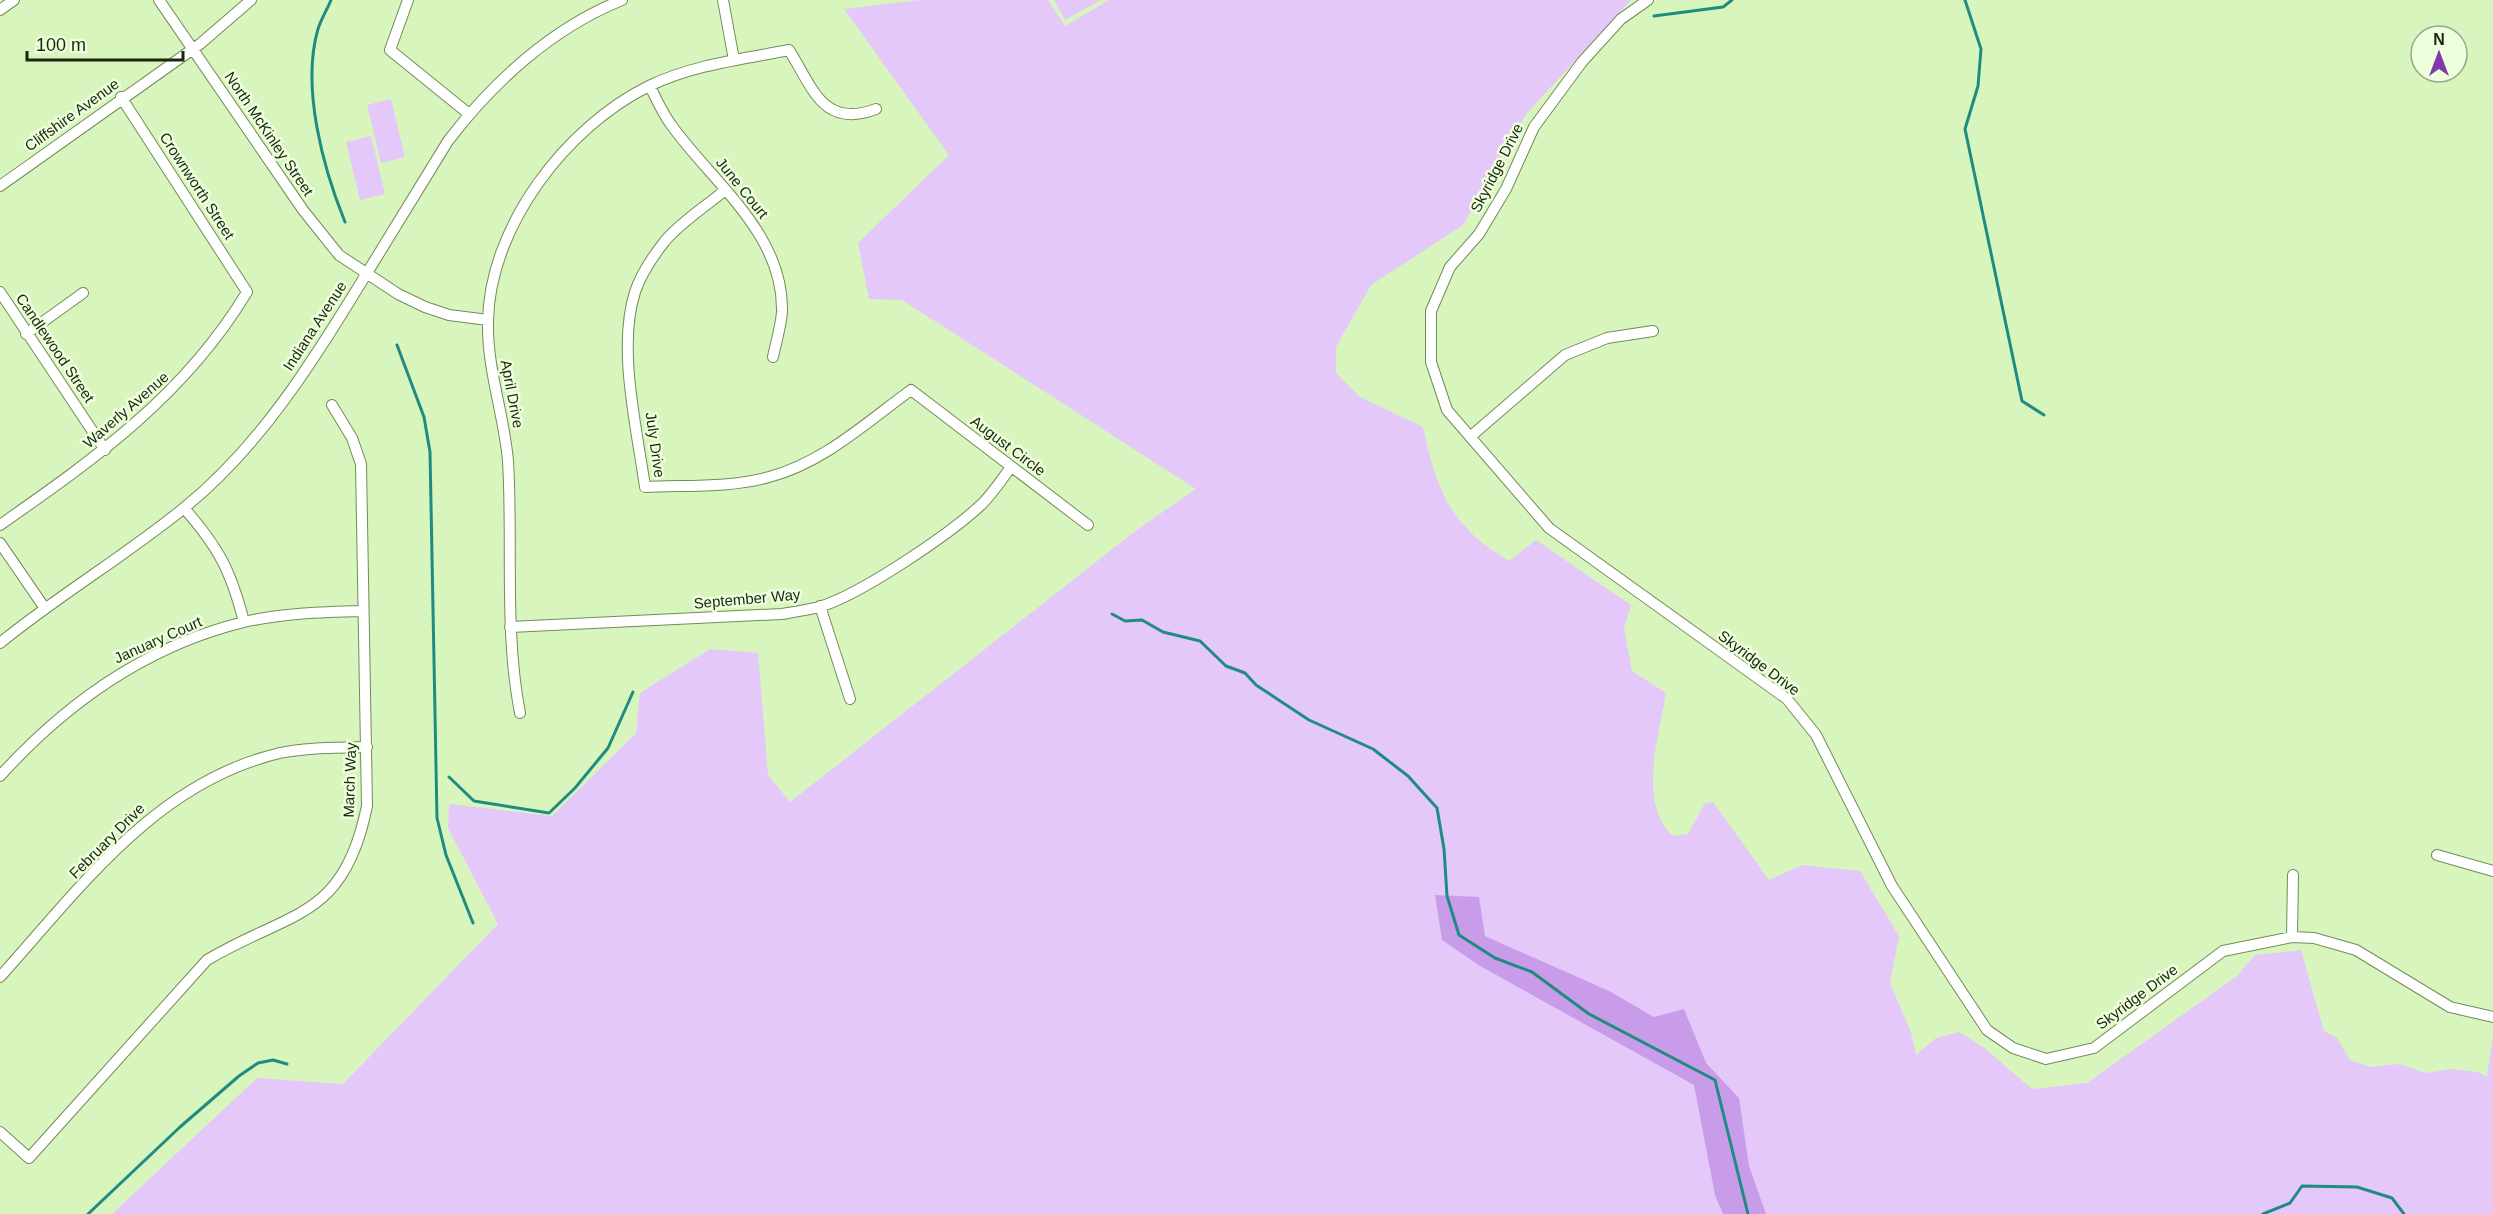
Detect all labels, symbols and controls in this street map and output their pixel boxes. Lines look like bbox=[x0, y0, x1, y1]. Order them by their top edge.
scale bar bbox=[27, 24, 183, 62]
north arrow bbox=[2409, 24, 2469, 84]
text: N bbox=[2433, 31, 2445, 48]
text: 100 m bbox=[36, 35, 86, 55]
street label: North McKinley Street bbox=[222, 68, 318, 200]
street label: Cliffshire Avenue bbox=[21, 75, 122, 154]
street label: Skyridge Drive bbox=[1467, 120, 1526, 215]
street label: Crownworth Street bbox=[156, 129, 239, 243]
street label: June Court bbox=[713, 154, 773, 222]
street label: Indiana Avenue bbox=[279, 278, 350, 374]
street label: Candlewood Street bbox=[13, 290, 99, 406]
street label: April Drive bbox=[498, 358, 527, 429]
street label: Waverly Avenue bbox=[80, 368, 172, 451]
street label: July Drive bbox=[642, 411, 668, 479]
street label: August Circle bbox=[968, 412, 1049, 479]
street label: September Way bbox=[693, 585, 801, 612]
street label: January Court bbox=[111, 612, 205, 666]
street label: Skyridge Drive bbox=[1715, 626, 1803, 699]
street label: March Way bbox=[340, 742, 359, 818]
street label: February Drive bbox=[66, 800, 148, 882]
street label: Skyridge Drive bbox=[2093, 960, 2181, 1033]

